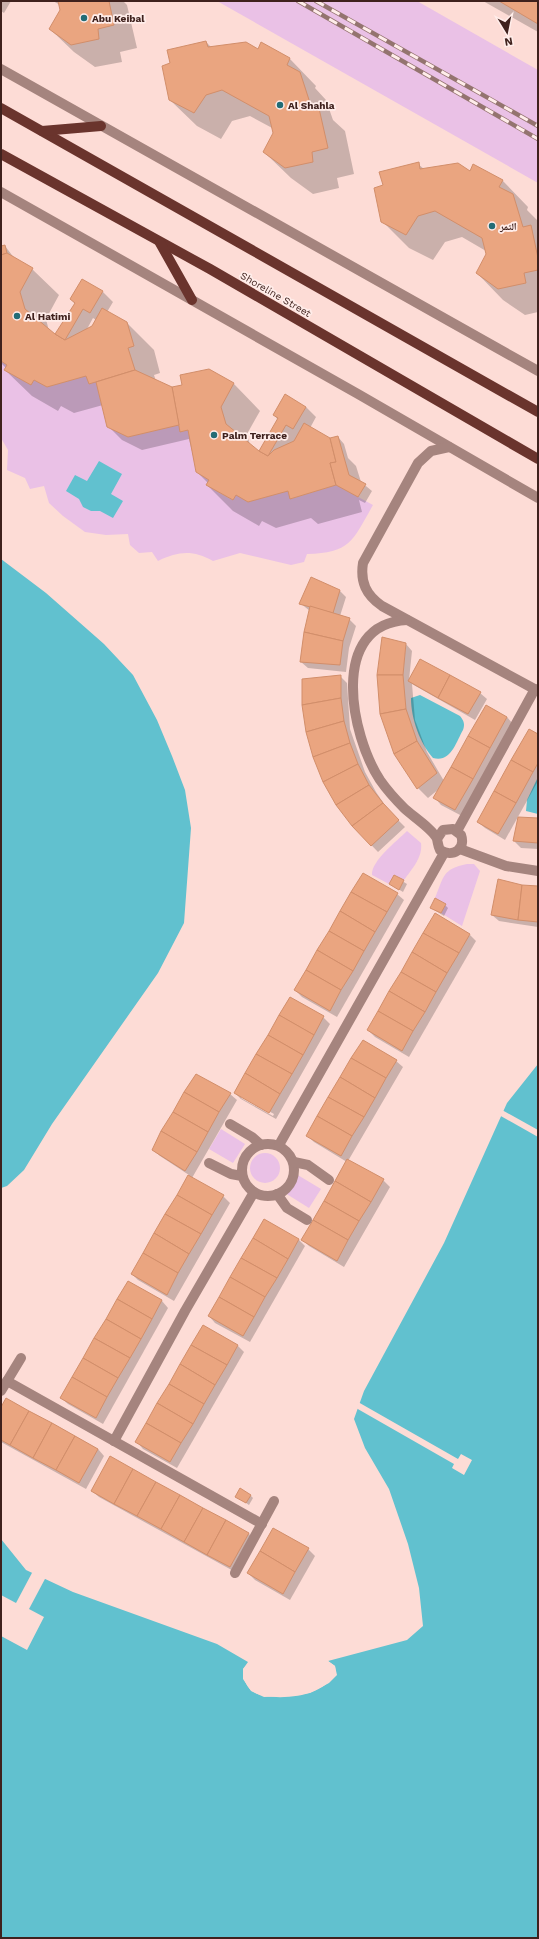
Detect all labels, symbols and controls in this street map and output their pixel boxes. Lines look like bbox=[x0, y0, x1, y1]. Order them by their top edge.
north arrow bbox=[487, 12, 527, 52]
marker: Abu Keibal bbox=[79, 13, 89, 23]
place label: Abu Keibal bbox=[92, 13, 145, 24]
text: N bbox=[504, 34, 514, 48]
marker: Al Shahla bbox=[275, 100, 285, 110]
place label: Al Shahla bbox=[288, 100, 335, 111]
marker: التمر bbox=[487, 221, 497, 231]
place label: التمر bbox=[499, 221, 517, 233]
street label: Shoreline Street bbox=[239, 270, 314, 319]
marker: Al Hatimi bbox=[12, 311, 22, 321]
place label: Al Hatimi bbox=[25, 311, 70, 322]
marker: Palm Terrace bbox=[209, 430, 219, 440]
place label: Palm Terrace bbox=[222, 430, 287, 441]

